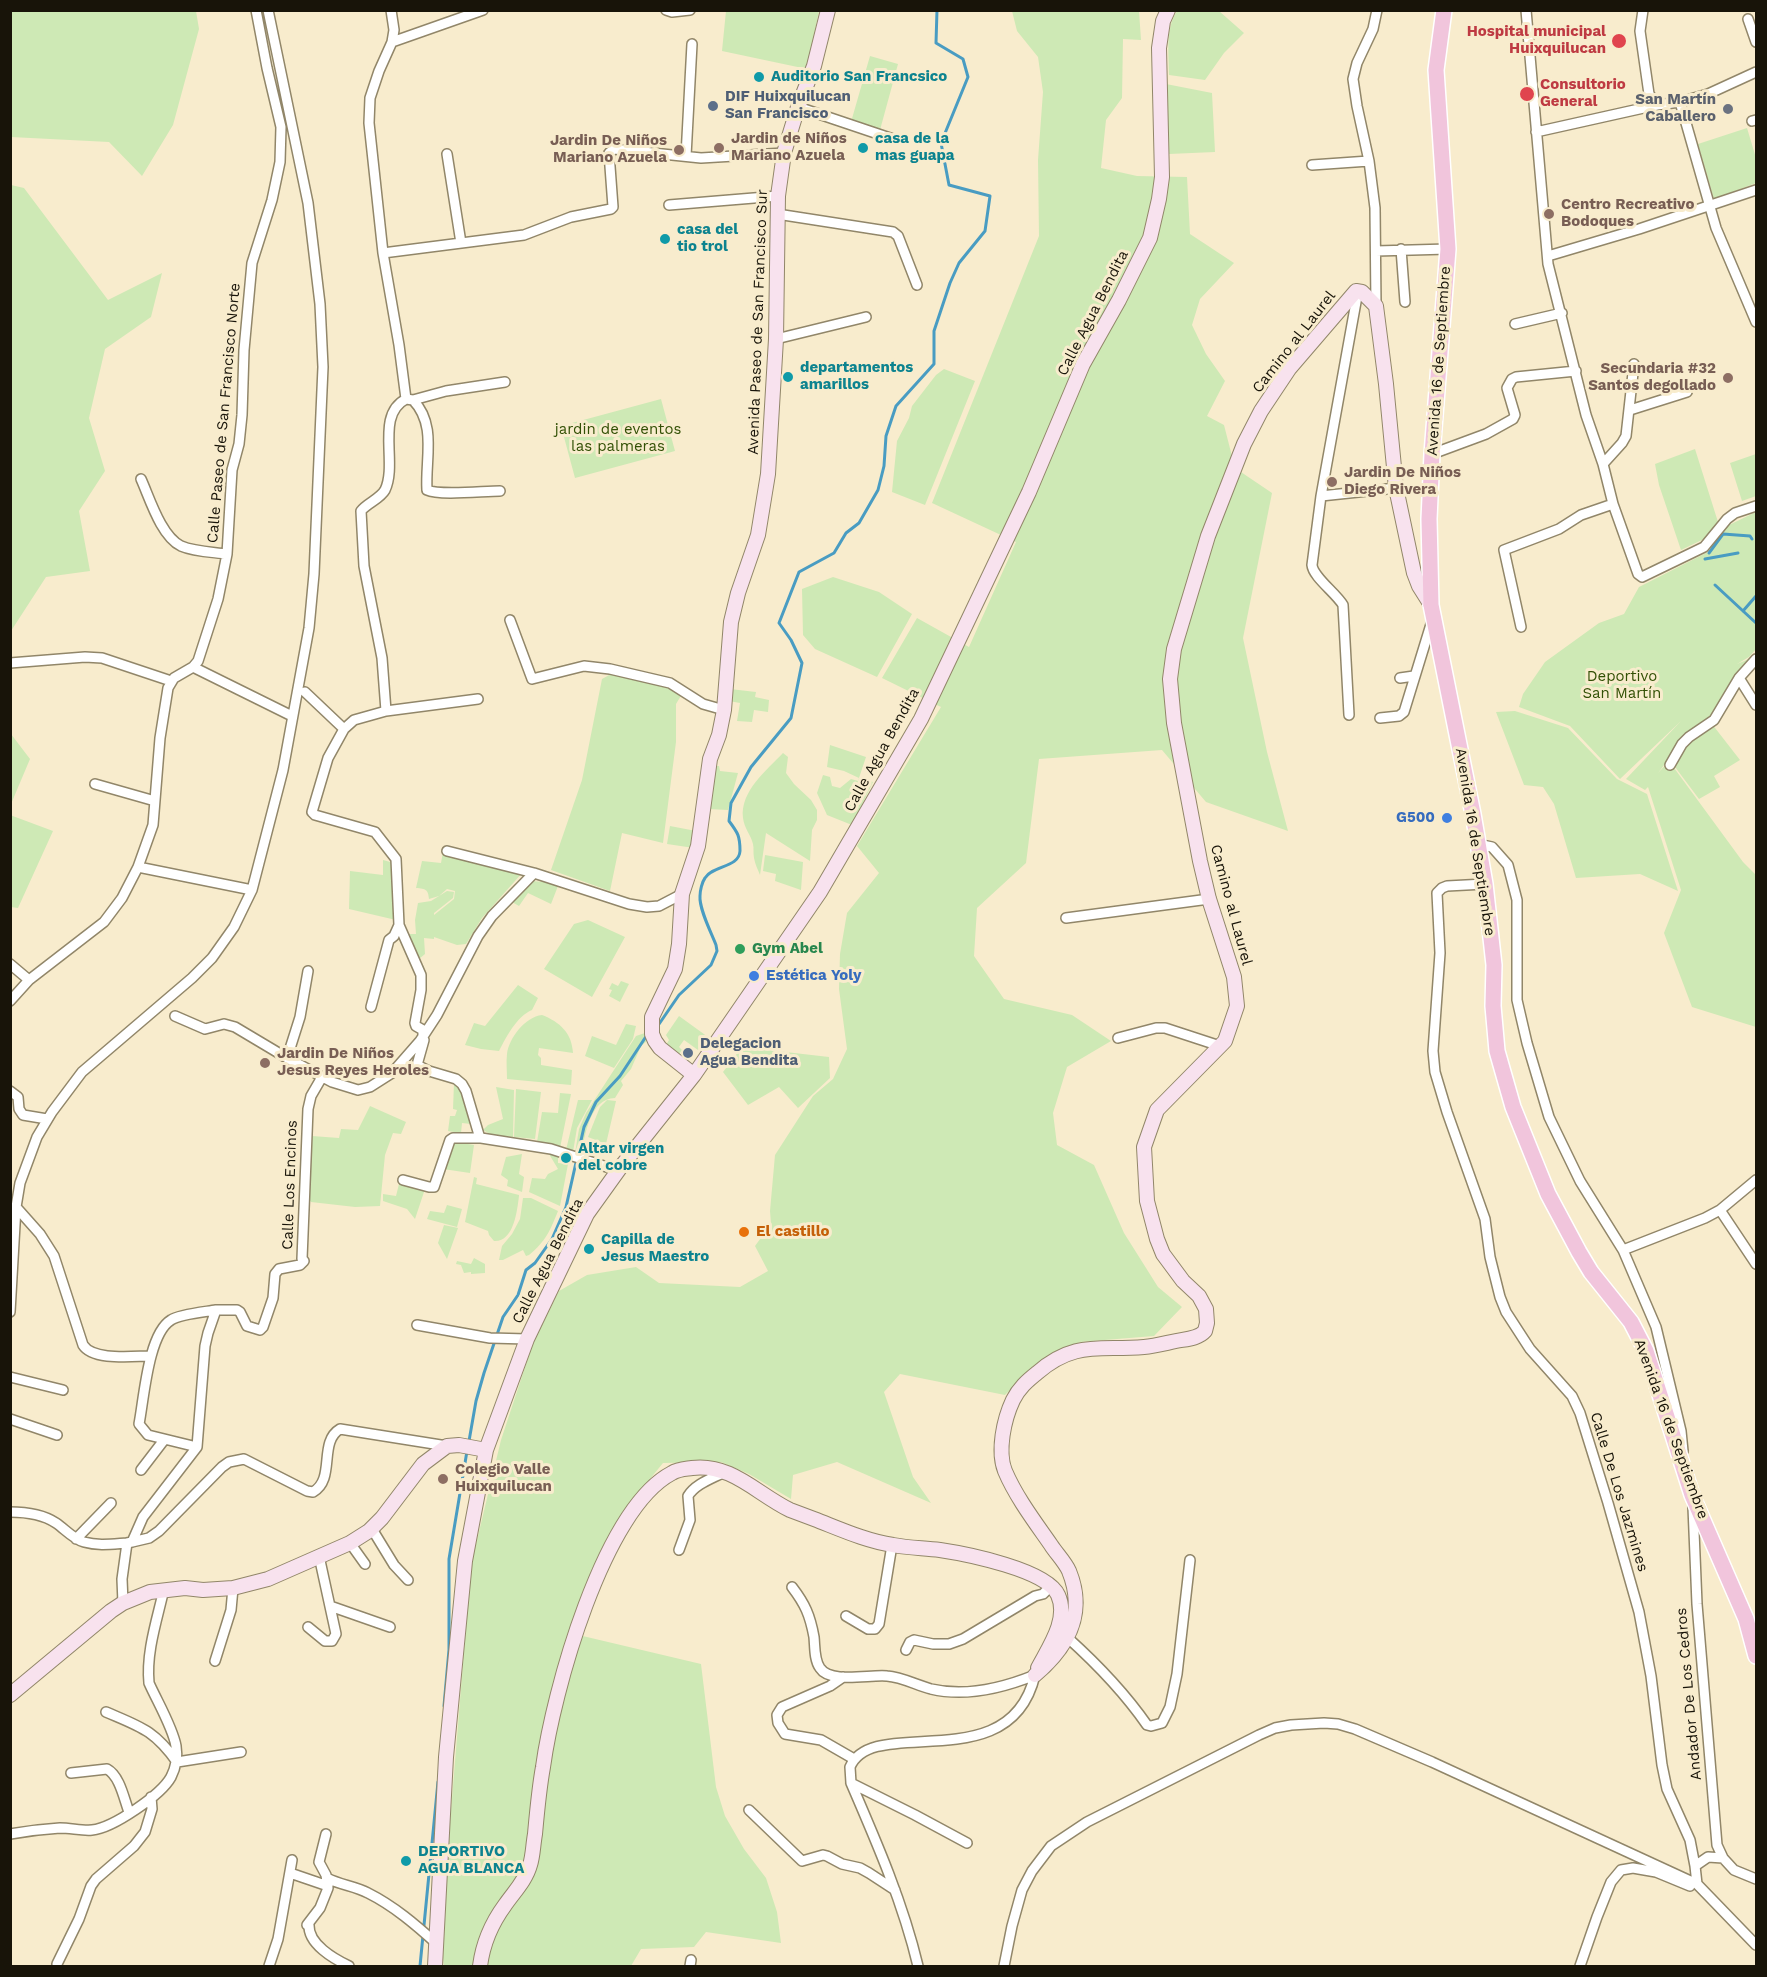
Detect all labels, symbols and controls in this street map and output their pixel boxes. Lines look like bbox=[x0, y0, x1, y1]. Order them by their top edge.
place label: Hospital municipal Huixquilucan bbox=[1467, 23, 1606, 58]
marker: Hospital municipal Huixquilucan bbox=[1610, 32, 1628, 50]
place label: Auditorio San Francsico bbox=[771, 68, 947, 86]
marker: Auditorio San Francsico bbox=[752, 70, 766, 84]
place label: Consultorio General bbox=[1540, 76, 1626, 111]
marker: Consultorio General bbox=[1518, 85, 1536, 103]
place label: DIF Huixquilucan San Francisco bbox=[725, 88, 851, 123]
place label: San Martín Caballero bbox=[1635, 91, 1716, 126]
marker: DIF Huixquilucan San Francisco bbox=[706, 99, 720, 113]
marker: San Martín Caballero bbox=[1721, 102, 1735, 116]
place label: Jardin de Niños Mariano Azuela bbox=[731, 130, 847, 165]
place label: casa de la mas guapa bbox=[875, 130, 954, 165]
place label: Jardin De Niños Mariano Azuela bbox=[550, 132, 667, 167]
marker: Jardin de Niños Mariano Azuela bbox=[712, 141, 726, 155]
marker: casa de la mas guapa bbox=[856, 141, 870, 155]
marker: Jardin De Niños Mariano Azuela bbox=[672, 143, 686, 157]
street label: Avenida Paseo de San Francisco Sur bbox=[744, 189, 772, 455]
place label: Centro Recreativo Bodoques bbox=[1561, 196, 1694, 231]
marker: Centro Recreativo Bodoques bbox=[1542, 207, 1556, 221]
place label: casa del tio trol bbox=[677, 221, 738, 256]
marker: casa del tio trol bbox=[658, 232, 672, 246]
street label: Calle Agua Bendita bbox=[1054, 247, 1132, 379]
street label: Avenida 16 de Septiembre bbox=[1423, 266, 1455, 456]
street label: Calle Paseo de San Francisco Norte bbox=[204, 282, 244, 544]
street label: Camino al Laurel bbox=[1249, 287, 1339, 397]
place label: departamentos amarillos bbox=[800, 359, 913, 394]
place label: Secundaria #32 Santos degollado bbox=[1588, 360, 1716, 395]
marker: departamentos amarillos bbox=[781, 370, 795, 384]
marker: Secundaria #32 Santos degollado bbox=[1721, 371, 1735, 385]
park label: jardin de eventos las palmeras bbox=[555, 421, 681, 456]
place label: Jardin De Niños Diego Rivera bbox=[1344, 464, 1461, 499]
marker: Jardin De Niños Diego Rivera bbox=[1325, 475, 1339, 489]
park label: Deportivo San Martín bbox=[1583, 668, 1661, 703]
street label: Calle Agua Bendita bbox=[841, 685, 923, 815]
street label: Avenida 16 de Septiembre bbox=[1451, 747, 1499, 937]
place label: G500 bbox=[1396, 809, 1435, 827]
marker: G500 bbox=[1440, 811, 1454, 825]
street label: Camino al Laurel bbox=[1206, 843, 1256, 967]
place label: Gym Abel bbox=[752, 940, 823, 958]
marker: Gym Abel bbox=[733, 942, 747, 956]
place label: Estética Yoly bbox=[766, 967, 861, 985]
marker: Estética Yoly bbox=[747, 969, 761, 983]
place label: Delegacion Agua Bendita bbox=[700, 1035, 798, 1070]
place label: Jardin De Niños Jesus Reyes Heroles bbox=[277, 1045, 429, 1080]
marker: Delegacion Agua Bendita bbox=[681, 1046, 695, 1060]
marker: Jardin De Niños Jesus Reyes Heroles bbox=[258, 1056, 272, 1070]
street label: Calle Los Encinos bbox=[279, 1120, 301, 1250]
place label: Altar virgen del cobre bbox=[578, 1140, 664, 1175]
marker: Altar virgen del cobre bbox=[559, 1151, 573, 1165]
street label: Calle Agua Bendita bbox=[509, 1195, 587, 1327]
place label: El castillo bbox=[756, 1223, 830, 1241]
marker: El castillo bbox=[737, 1225, 751, 1239]
place label: Capilla de Jesus Maestro bbox=[601, 1231, 709, 1266]
marker: Capilla de Jesus Maestro bbox=[582, 1242, 596, 1256]
street label: Avenida 16 de Septiembre bbox=[1630, 1337, 1712, 1521]
street label: Calle De Los Jazmines bbox=[1586, 1410, 1652, 1574]
place label: Colegio Valle Huixquilucan bbox=[455, 1461, 552, 1496]
marker: Colegio Valle Huixquilucan bbox=[436, 1472, 450, 1486]
street label: Andador De Los Cedros bbox=[1672, 1607, 1706, 1781]
place label: DEPORTIVO AGUA BLANCA bbox=[418, 1843, 524, 1878]
marker: DEPORTIVO AGUA BLANCA bbox=[399, 1854, 413, 1868]

